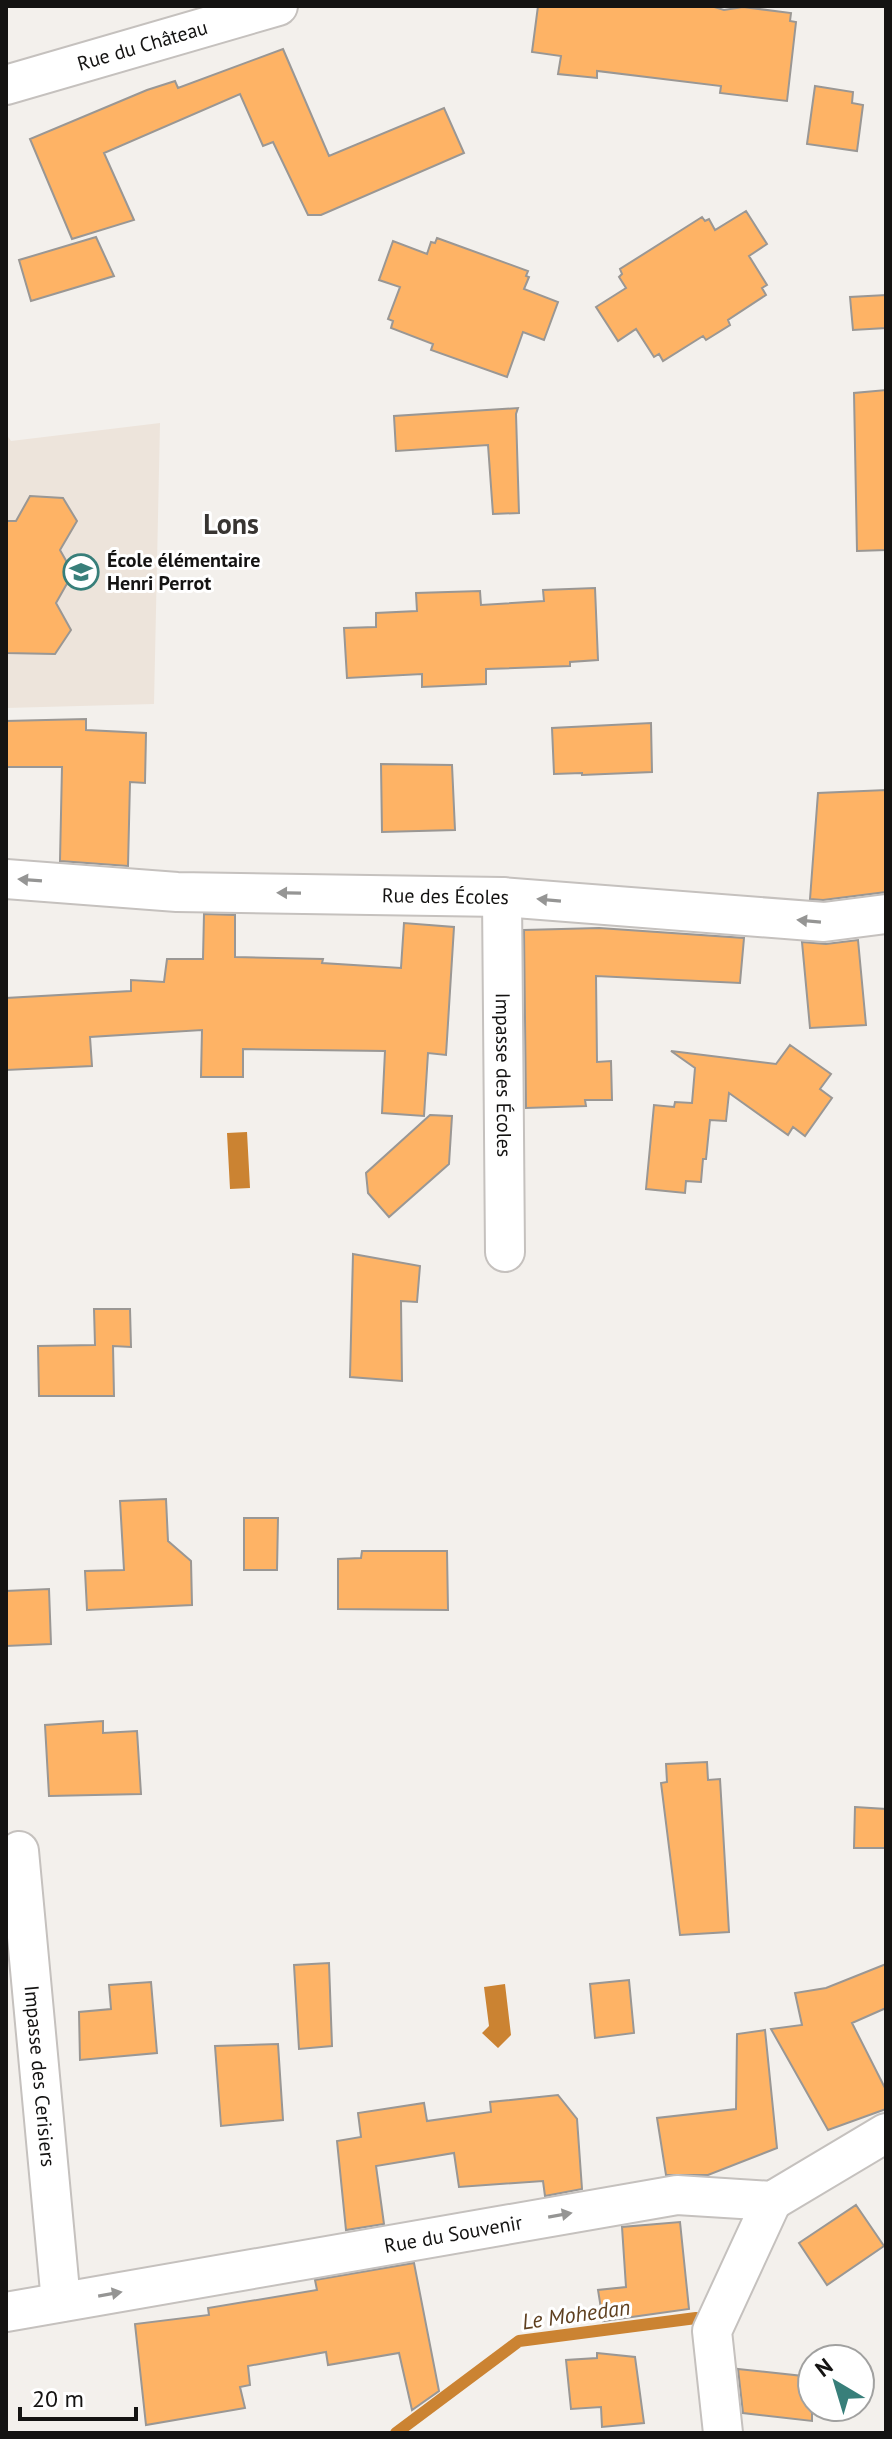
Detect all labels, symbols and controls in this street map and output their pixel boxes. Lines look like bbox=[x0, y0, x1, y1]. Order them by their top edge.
street label: Rue du Château bbox=[74, 14, 211, 77]
district label: Lons bbox=[203, 505, 259, 542]
place label: École élémentaire Henri Perrot bbox=[107, 547, 260, 596]
school or university icon: École élémentaire Henri Perrot bbox=[62, 553, 100, 591]
one-way arrow bbox=[17, 874, 42, 887]
street label: Rue des Écoles bbox=[382, 882, 510, 911]
one-way arrow bbox=[276, 887, 301, 900]
one-way arrow bbox=[536, 893, 561, 906]
one-way arrow bbox=[796, 914, 821, 927]
street label: Impasse des Écoles bbox=[490, 993, 517, 1157]
street label: Impasse des Cerisiers bbox=[19, 1984, 61, 2168]
street label: Rue du Souvenir bbox=[382, 2209, 525, 2259]
one-way arrow bbox=[547, 2209, 572, 2221]
one-way arrow bbox=[98, 2287, 123, 2299]
water label: Le Mohedan bbox=[520, 2293, 632, 2335]
north arrow bbox=[796, 2343, 876, 2423]
text: N bbox=[809, 2352, 838, 2383]
scale bar bbox=[20, 2371, 136, 2421]
text: 20 m bbox=[32, 2383, 84, 2414]

